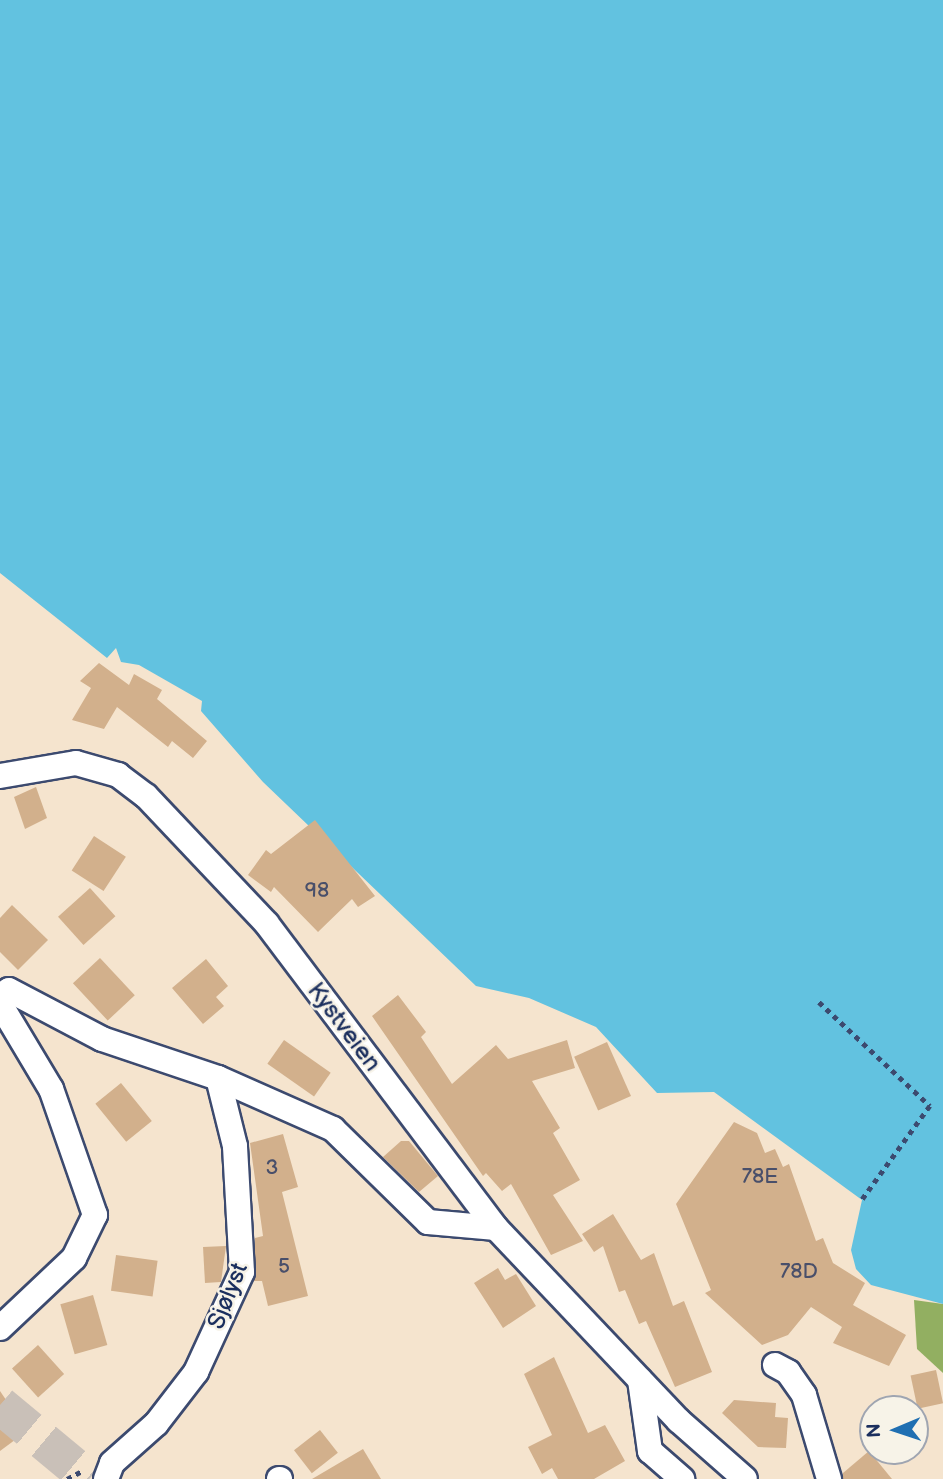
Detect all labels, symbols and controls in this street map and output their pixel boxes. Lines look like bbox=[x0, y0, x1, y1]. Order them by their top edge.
house number: 98 bbox=[305, 878, 329, 904]
street label: Kystveien bbox=[301, 977, 387, 1077]
house number: 3 bbox=[266, 1155, 278, 1181]
house number: 78E bbox=[742, 1164, 778, 1190]
house number: 5 bbox=[278, 1254, 290, 1280]
street label: Sjølyst bbox=[202, 1259, 254, 1333]
house number: 78D bbox=[780, 1259, 818, 1285]
north arrow bbox=[859, 1395, 929, 1465]
text: N bbox=[863, 1423, 886, 1438]

